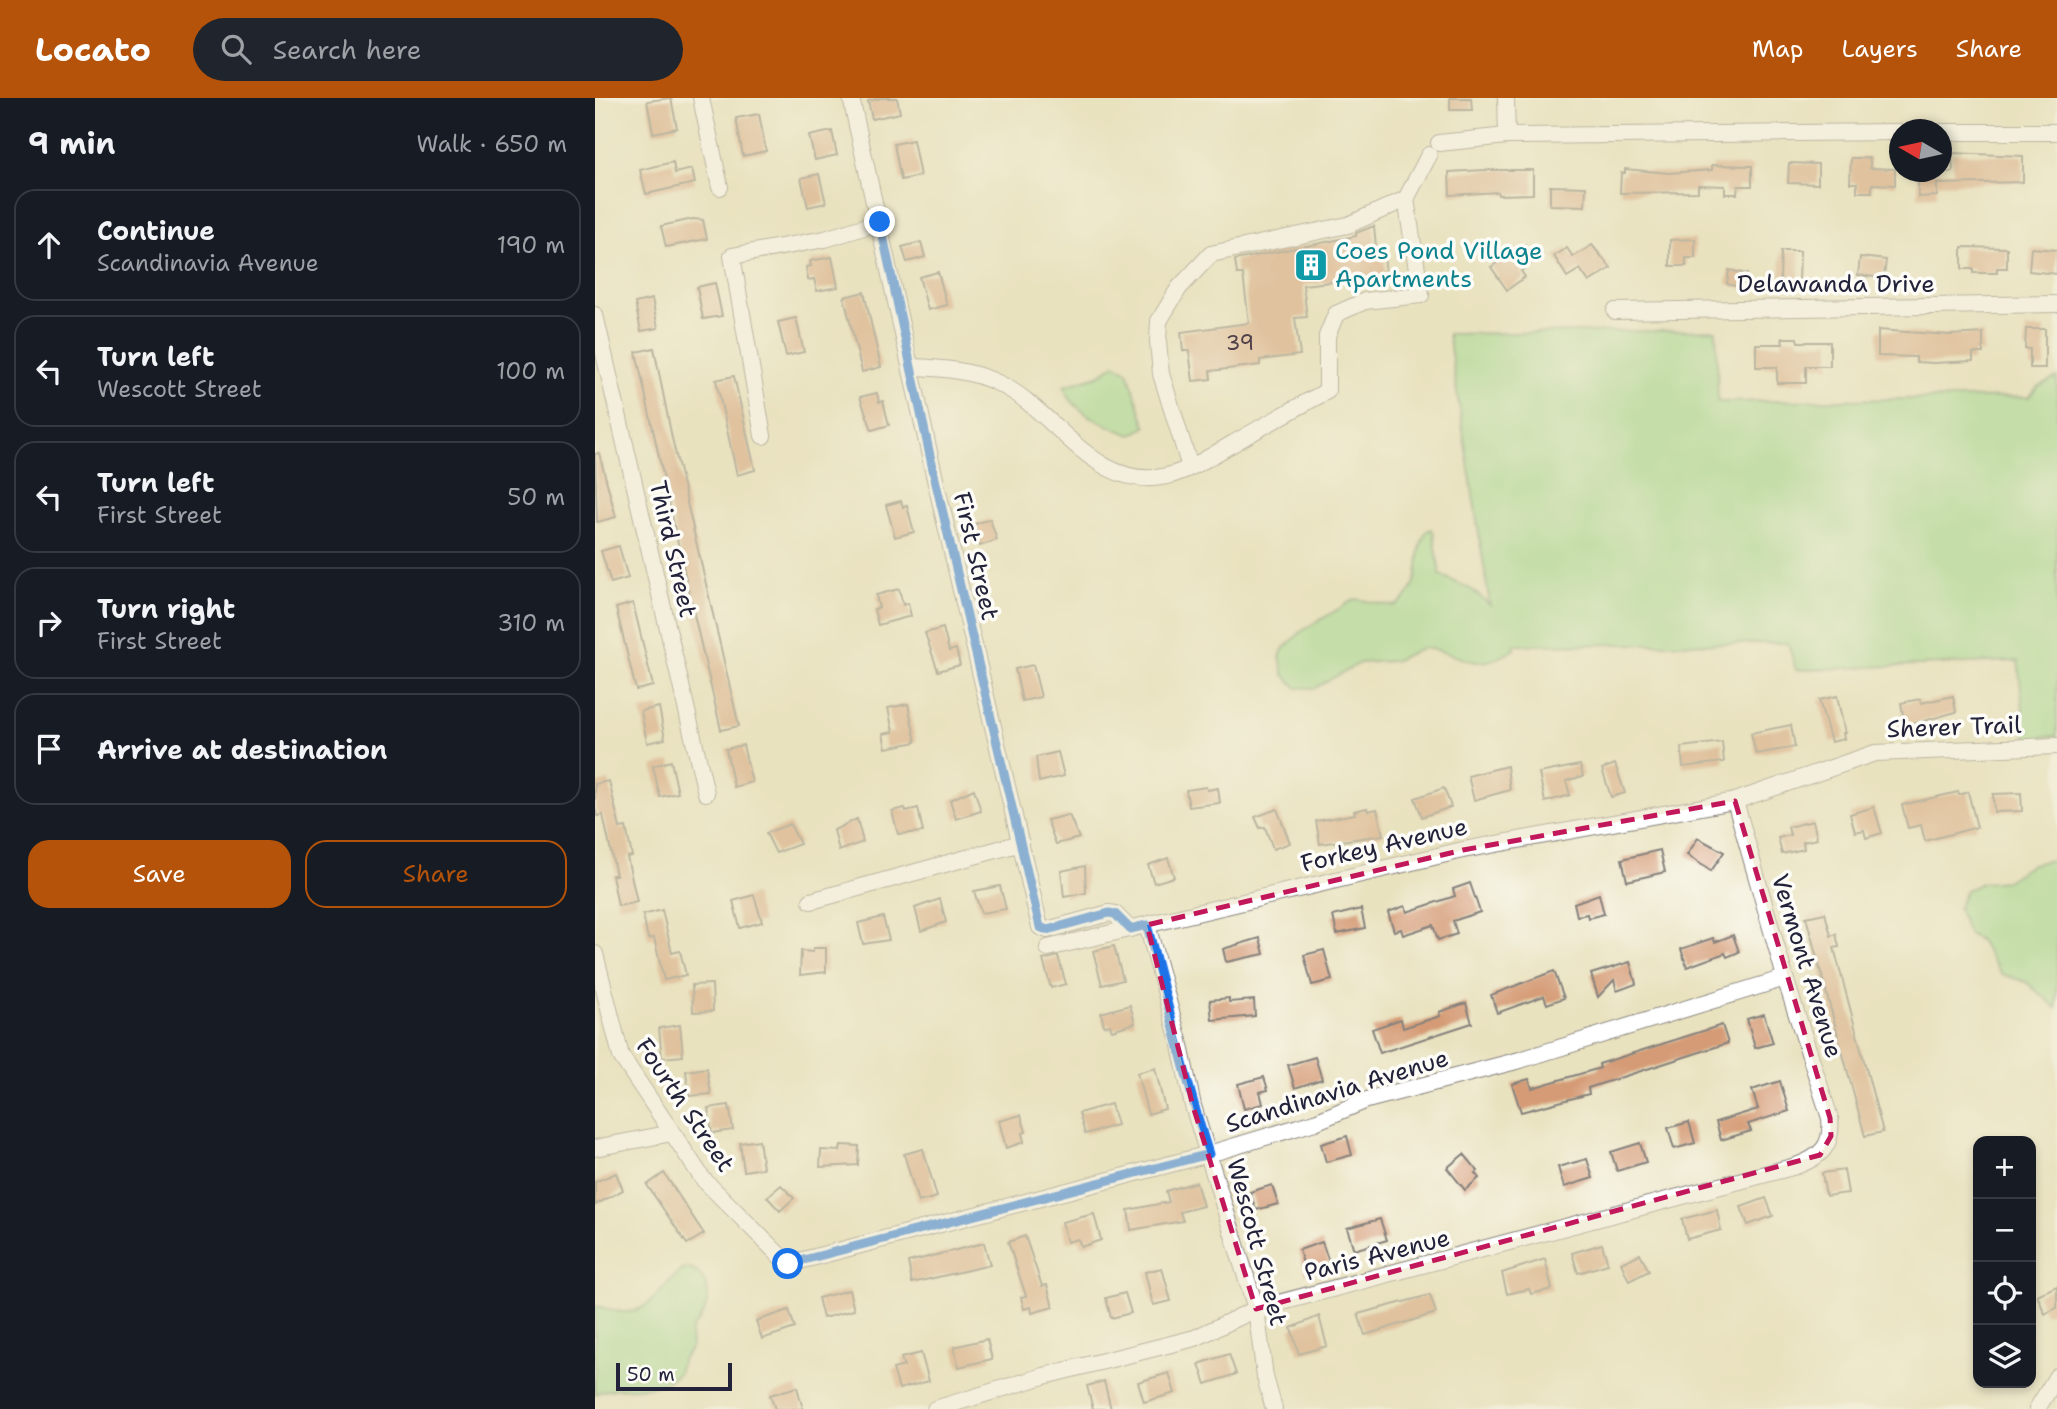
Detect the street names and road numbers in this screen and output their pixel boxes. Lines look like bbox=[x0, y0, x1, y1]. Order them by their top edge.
street label: Delawanda Drive bbox=[1737, 268, 1935, 300]
street label: Third Street bbox=[642, 478, 704, 620]
street label: First Street bbox=[946, 489, 1006, 623]
street label: Sherer Trail bbox=[1886, 709, 2023, 745]
street label: Forkey Avenue bbox=[1298, 810, 1470, 880]
street label: Vermont Avenue bbox=[1764, 870, 1850, 1062]
street label: Fourth Street bbox=[628, 1032, 742, 1178]
street label: Scandinavia Avenue bbox=[1222, 1042, 1452, 1140]
street label: Wescott Street bbox=[1219, 1155, 1295, 1329]
street label: Paris Avenue bbox=[1301, 1221, 1453, 1289]

